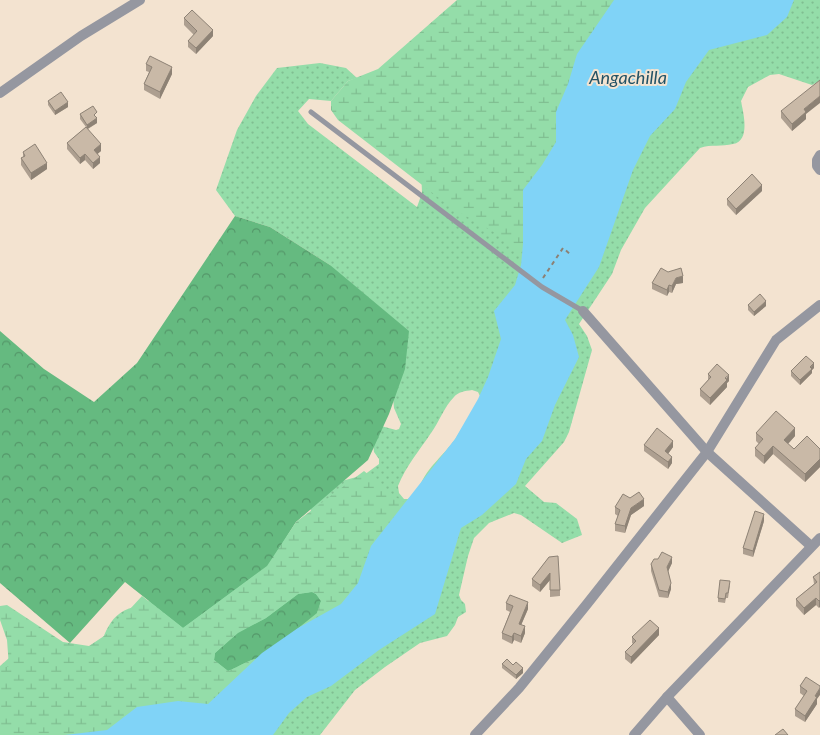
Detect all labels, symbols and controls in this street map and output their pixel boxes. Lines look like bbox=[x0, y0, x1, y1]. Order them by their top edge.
water label: Angachilla bbox=[588, 66, 667, 88]

